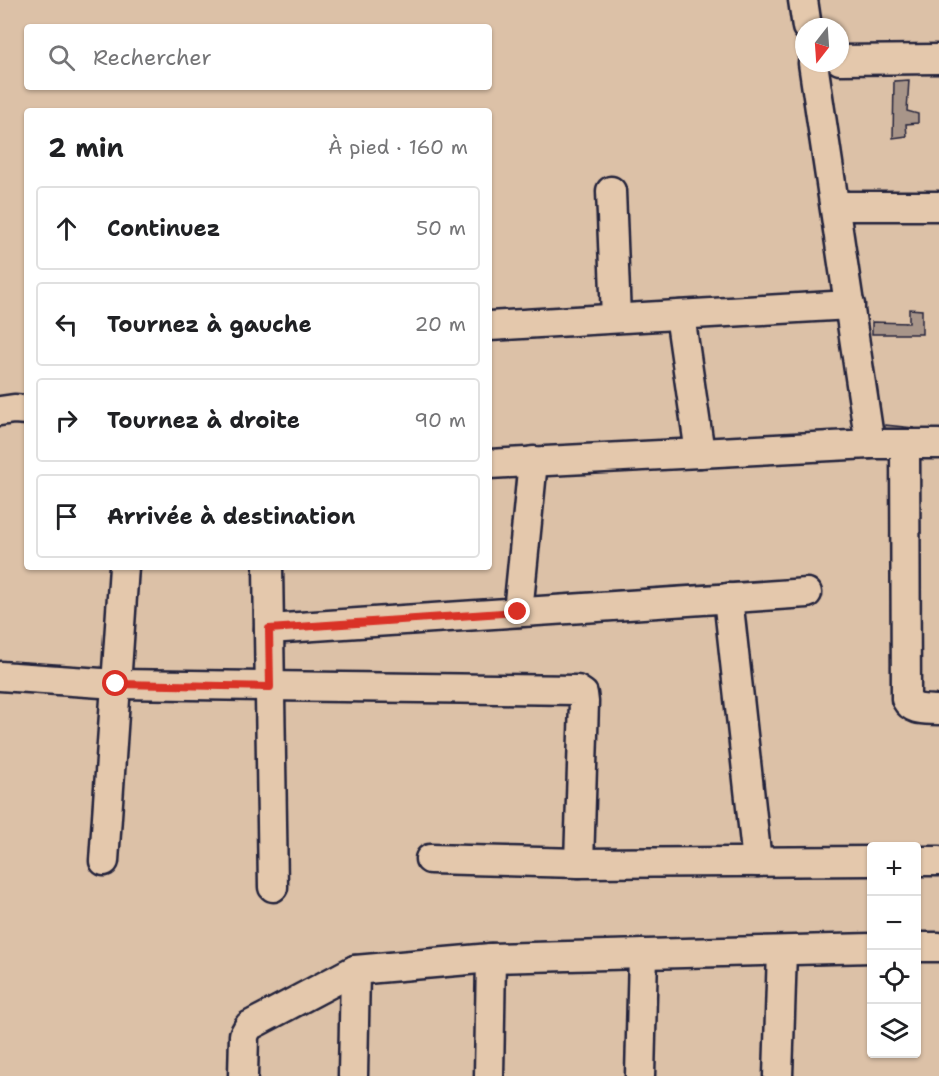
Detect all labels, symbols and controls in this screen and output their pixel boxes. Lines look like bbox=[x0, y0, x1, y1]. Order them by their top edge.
north arrow bbox=[795, 18, 849, 72]
search box bbox=[24, 24, 492, 90]
icon: search bbox=[45, 41, 78, 74]
text: Rechercher bbox=[93, 43, 212, 72]
text: 2 min bbox=[48, 130, 124, 165]
text: À pied · 160 m bbox=[328, 134, 468, 160]
icon: ahead bbox=[50, 212, 83, 245]
text: Continuez bbox=[107, 214, 220, 243]
text: 50 m bbox=[416, 215, 466, 241]
icon: left bbox=[50, 308, 83, 341]
text: Tournez à gauche bbox=[107, 310, 312, 339]
text: 20 m bbox=[415, 311, 466, 337]
icon: right bbox=[50, 404, 83, 437]
text: Tournez à droite bbox=[107, 406, 300, 435]
text: 90 m bbox=[414, 407, 466, 433]
icon: arrive bbox=[50, 500, 83, 533]
text: Arrivée à destination bbox=[107, 502, 355, 531]
route end bbox=[504, 598, 530, 624]
route start bbox=[102, 670, 128, 696]
map controls bbox=[867, 842, 921, 1058]
button: + bbox=[867, 842, 921, 896]
button: − bbox=[867, 896, 921, 950]
button: locate bbox=[867, 950, 921, 1004]
button: layers bbox=[867, 1004, 921, 1058]

